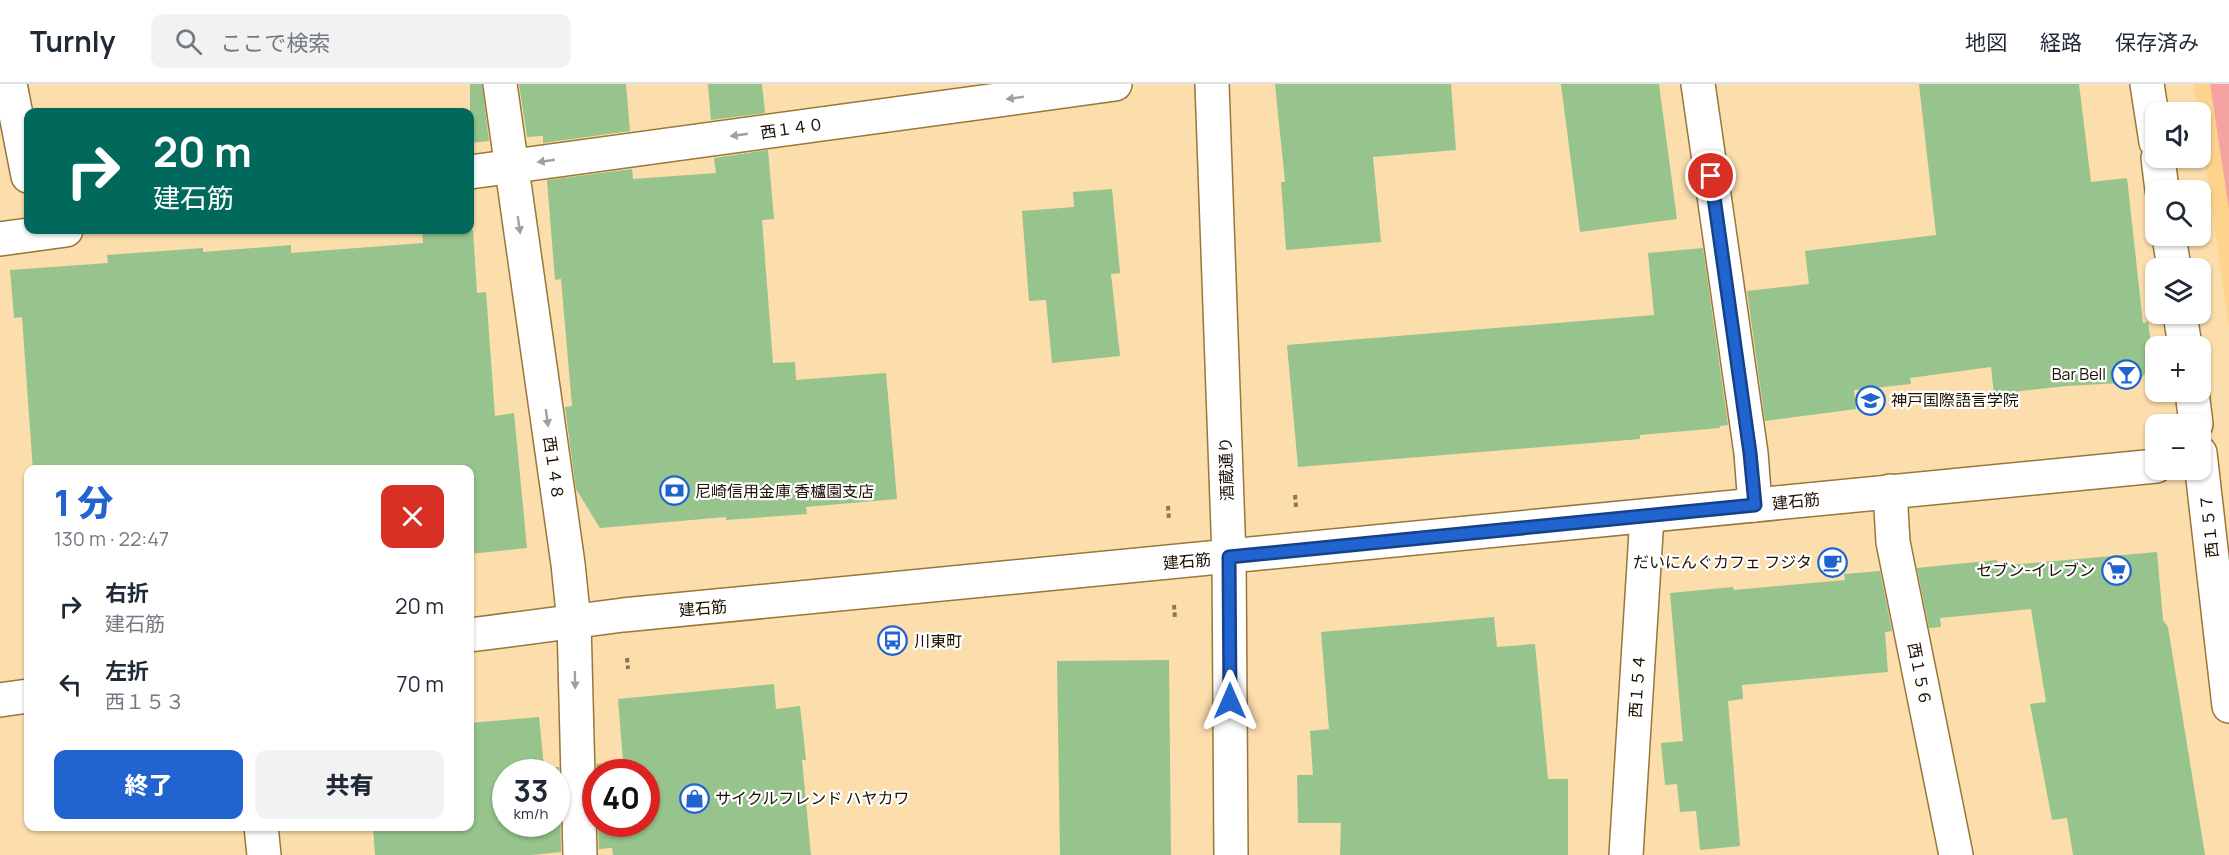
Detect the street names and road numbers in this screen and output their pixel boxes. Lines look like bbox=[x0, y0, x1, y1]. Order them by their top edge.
street label: 西１４０ bbox=[759, 113, 825, 143]
street label: 西１４８ bbox=[539, 435, 569, 501]
street label: 酒蔵通り bbox=[1214, 437, 1238, 501]
street label: 建石筋 bbox=[1771, 488, 1821, 514]
street label: 西１５７ bbox=[2195, 493, 2223, 559]
street label: 建石筋 bbox=[1162, 548, 1212, 574]
street label: 建石筋 bbox=[678, 595, 728, 621]
street label: 西１５６ bbox=[1903, 640, 1937, 708]
street label: 西１５４ bbox=[1624, 653, 1650, 719]

